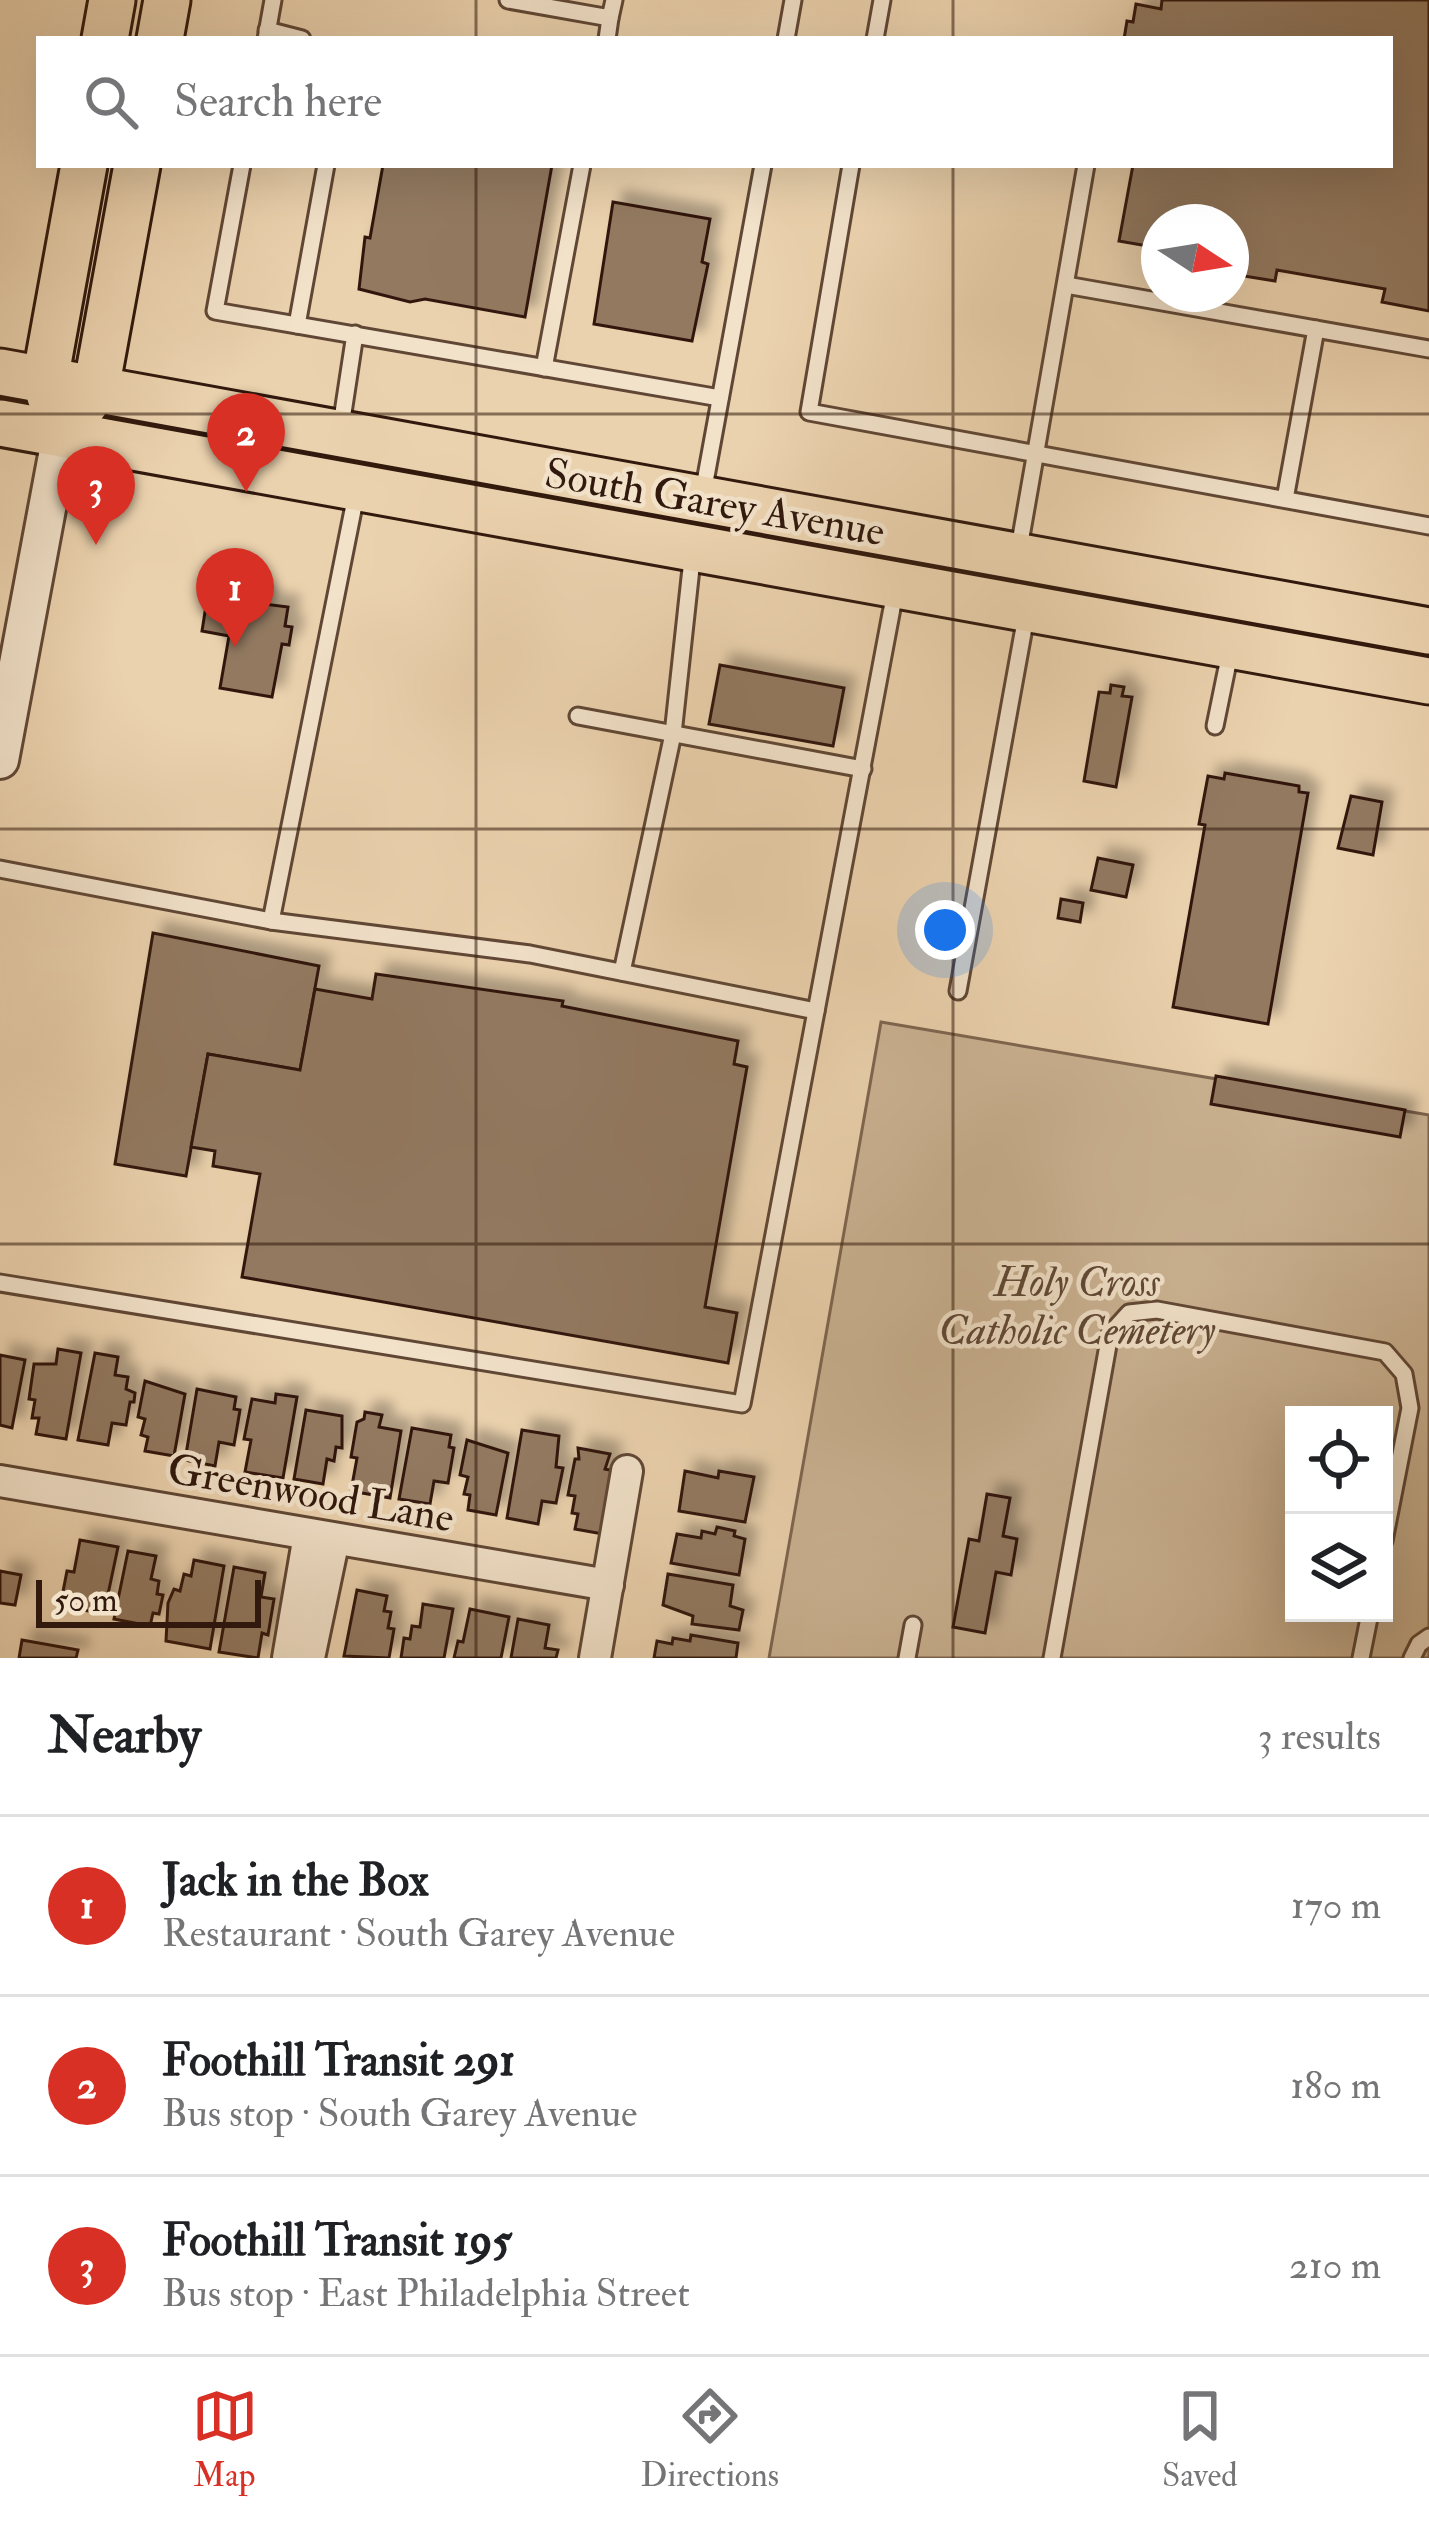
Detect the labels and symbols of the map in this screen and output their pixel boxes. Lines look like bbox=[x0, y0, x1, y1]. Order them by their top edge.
north arrow bbox=[1141, 204, 1249, 312]
pin: 2 bbox=[207, 393, 285, 492]
pin: 3 bbox=[57, 446, 135, 545]
street label: South Garey Avenue bbox=[541, 447, 889, 558]
pin: 1 bbox=[196, 548, 274, 647]
your location bbox=[915, 900, 975, 960]
park label: Holy Cross Catholic Cemetery bbox=[938, 1257, 1216, 1357]
street label: Greenwood Lane bbox=[164, 1443, 458, 1545]
scale bar bbox=[36, 1574, 261, 1627]

